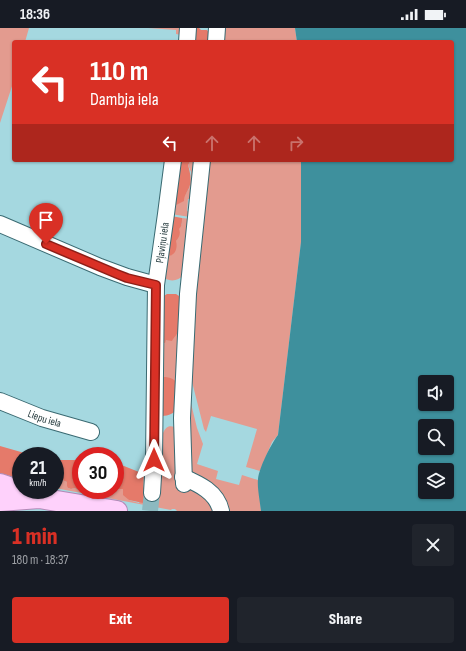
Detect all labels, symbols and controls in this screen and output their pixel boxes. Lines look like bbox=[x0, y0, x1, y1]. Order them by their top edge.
text: 18:36 bbox=[20, 5, 50, 24]
text: 110 m bbox=[90, 55, 148, 88]
icon: left bbox=[24, 56, 76, 108]
text: Dambja iela bbox=[90, 89, 159, 110]
icon: left bbox=[159, 132, 181, 154]
icon: ahead bbox=[201, 132, 223, 154]
icon: ahead bbox=[243, 132, 265, 154]
icon: right bbox=[285, 132, 307, 154]
pin bbox=[29, 203, 63, 244]
icon: arrive bbox=[35, 209, 57, 231]
street label: Pļaviņu iela bbox=[153, 221, 171, 264]
map controls bbox=[418, 375, 454, 499]
button: sound bbox=[418, 375, 454, 411]
street label: Liepu iela bbox=[26, 407, 63, 430]
button: search bbox=[418, 419, 454, 455]
position arrow bbox=[133, 439, 175, 481]
speed limit sign: 30 bbox=[72, 447, 124, 499]
text: 21 bbox=[30, 456, 46, 480]
button: layers bbox=[418, 463, 454, 499]
text: km/h bbox=[29, 477, 47, 489]
text: 1 min bbox=[12, 522, 58, 551]
button: close bbox=[412, 524, 454, 566]
text: 180 m · 18:37 bbox=[12, 552, 69, 568]
button: Exit bbox=[12, 597, 229, 643]
button: Share bbox=[237, 597, 454, 643]

